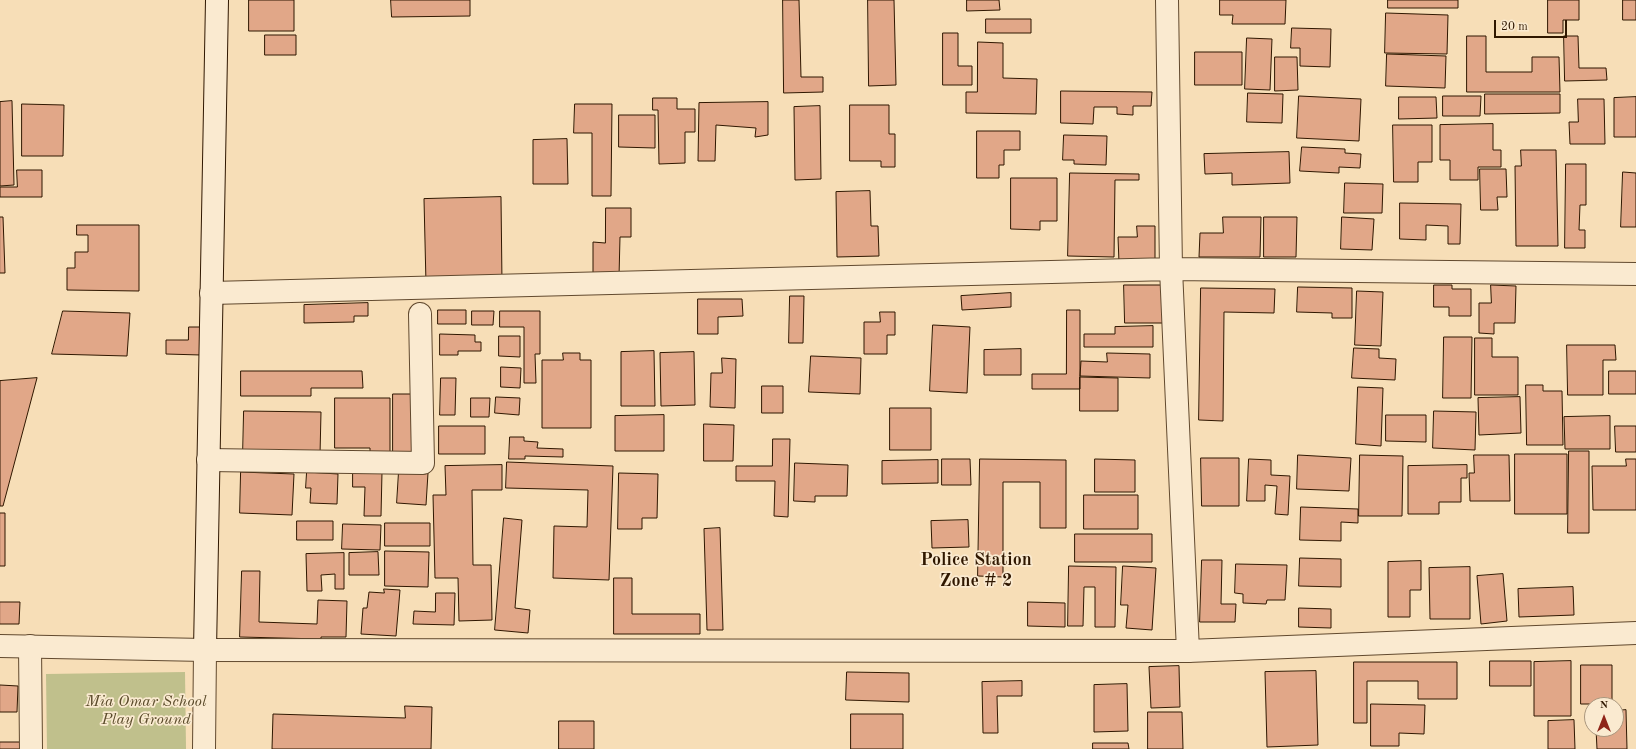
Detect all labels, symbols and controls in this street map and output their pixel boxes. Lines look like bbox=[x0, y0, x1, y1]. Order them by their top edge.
scale bar bbox=[1496, 12, 1569, 38]
text: 20 m bbox=[1501, 21, 1528, 33]
district label: Police Station Zone # 2 bbox=[920, 549, 1032, 592]
park label: Mia Omar School Play Ground bbox=[85, 692, 207, 730]
north arrow bbox=[1584, 697, 1624, 737]
text: N bbox=[1600, 700, 1608, 711]

